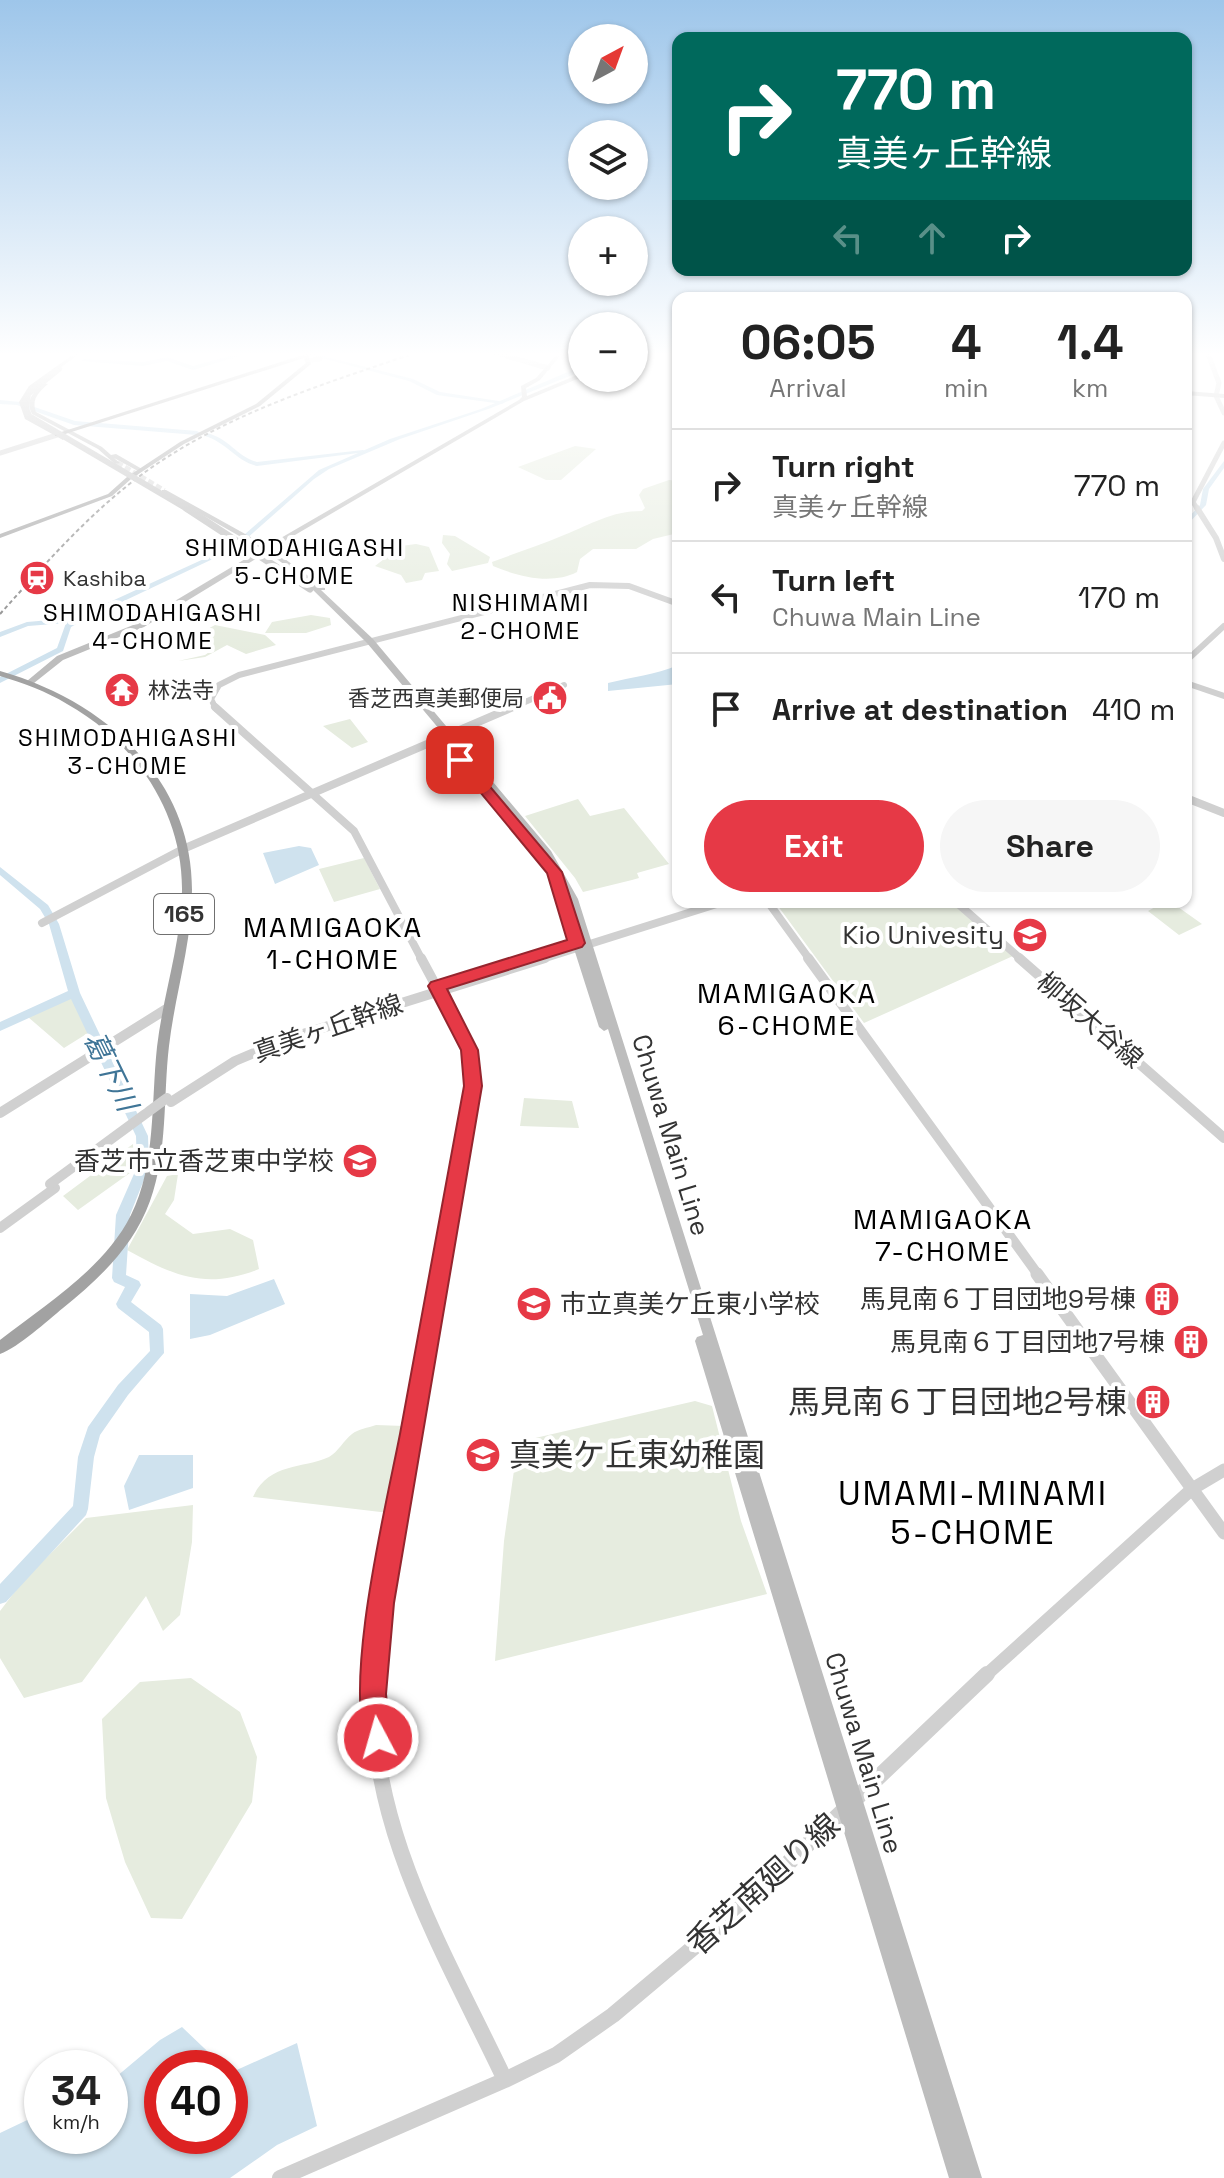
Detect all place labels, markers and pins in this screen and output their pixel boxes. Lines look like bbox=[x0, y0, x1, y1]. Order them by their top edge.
station icon: Kashiba bbox=[18, 559, 56, 597]
place label: Kashiba bbox=[63, 564, 147, 592]
temple icon: 林法寺 bbox=[103, 671, 141, 709]
place label: 林法寺 bbox=[148, 676, 214, 704]
public building icon: 香芝西真美郵便局 bbox=[531, 679, 569, 717]
place label: 香芝西真美郵便局 bbox=[348, 684, 524, 712]
pin bbox=[426, 726, 494, 794]
school or university icon: Kio Univesity bbox=[1011, 916, 1049, 954]
place label: Kio Univesity bbox=[843, 918, 1004, 952]
school or university icon: 香芝市立香芝東中学校 bbox=[341, 1142, 379, 1180]
place label: 香芝市立香芝東中学校 bbox=[74, 1144, 334, 1178]
building icon: 馬見南６丁目団地9号棟 bbox=[1143, 1280, 1181, 1318]
place label: 馬見南６丁目団地9号棟 bbox=[860, 1282, 1136, 1316]
school or university icon: 市立真美ケ丘東小学校 bbox=[515, 1285, 553, 1323]
place label: 市立真美ケ丘東小学校 bbox=[560, 1287, 820, 1321]
building icon: 馬見南６丁目団地7号棟 bbox=[1172, 1323, 1210, 1361]
place label: 馬見南６丁目団地7号棟 bbox=[890, 1325, 1165, 1359]
place label: 馬見南６丁目団地2号棟 bbox=[788, 1382, 1127, 1422]
building icon: 馬見南６丁目団地2号棟 bbox=[1134, 1383, 1172, 1421]
place label: 真美ケ丘東幼稚園 bbox=[509, 1435, 765, 1475]
school or university icon: 真美ケ丘東幼稚園 bbox=[464, 1436, 502, 1474]

